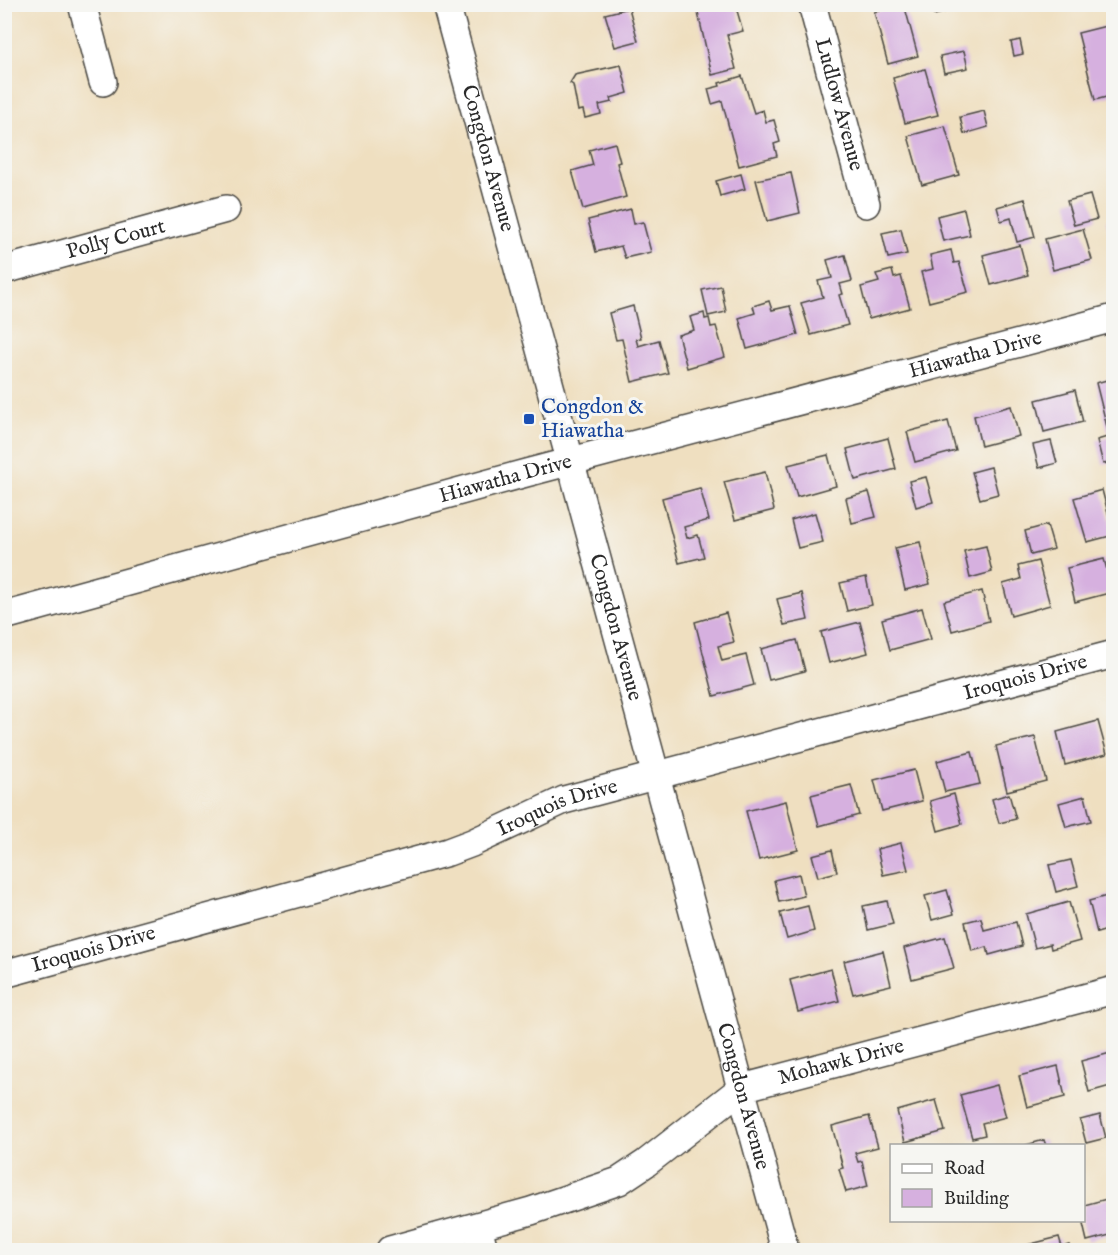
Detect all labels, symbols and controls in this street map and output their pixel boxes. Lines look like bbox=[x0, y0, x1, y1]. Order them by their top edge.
street label: Ludlow Avenue bbox=[808, 35, 870, 174]
street label: Congdon Avenue bbox=[455, 82, 521, 235]
street label: Polly Court bbox=[63, 213, 168, 266]
street label: Hiawatha Drive bbox=[906, 324, 1045, 385]
place label: Congdon & Hiawatha bbox=[541, 394, 644, 445]
marker: Congdon & Hiawatha bbox=[522, 412, 536, 426]
street label: Hiawatha Drive bbox=[436, 448, 575, 510]
street label: Congdon Avenue bbox=[583, 551, 649, 704]
street label: Iroquois Drive bbox=[960, 648, 1091, 707]
street label: Iroquois Drive bbox=[493, 773, 621, 843]
street label: Iroquois Drive bbox=[29, 919, 159, 979]
street label: Congdon Avenue bbox=[710, 1020, 776, 1173]
street label: Mohawk Drive bbox=[775, 1032, 907, 1091]
legend bbox=[890, 1144, 1085, 1222]
text: Road bbox=[944, 1158, 985, 1181]
text: Building bbox=[944, 1188, 1009, 1211]

